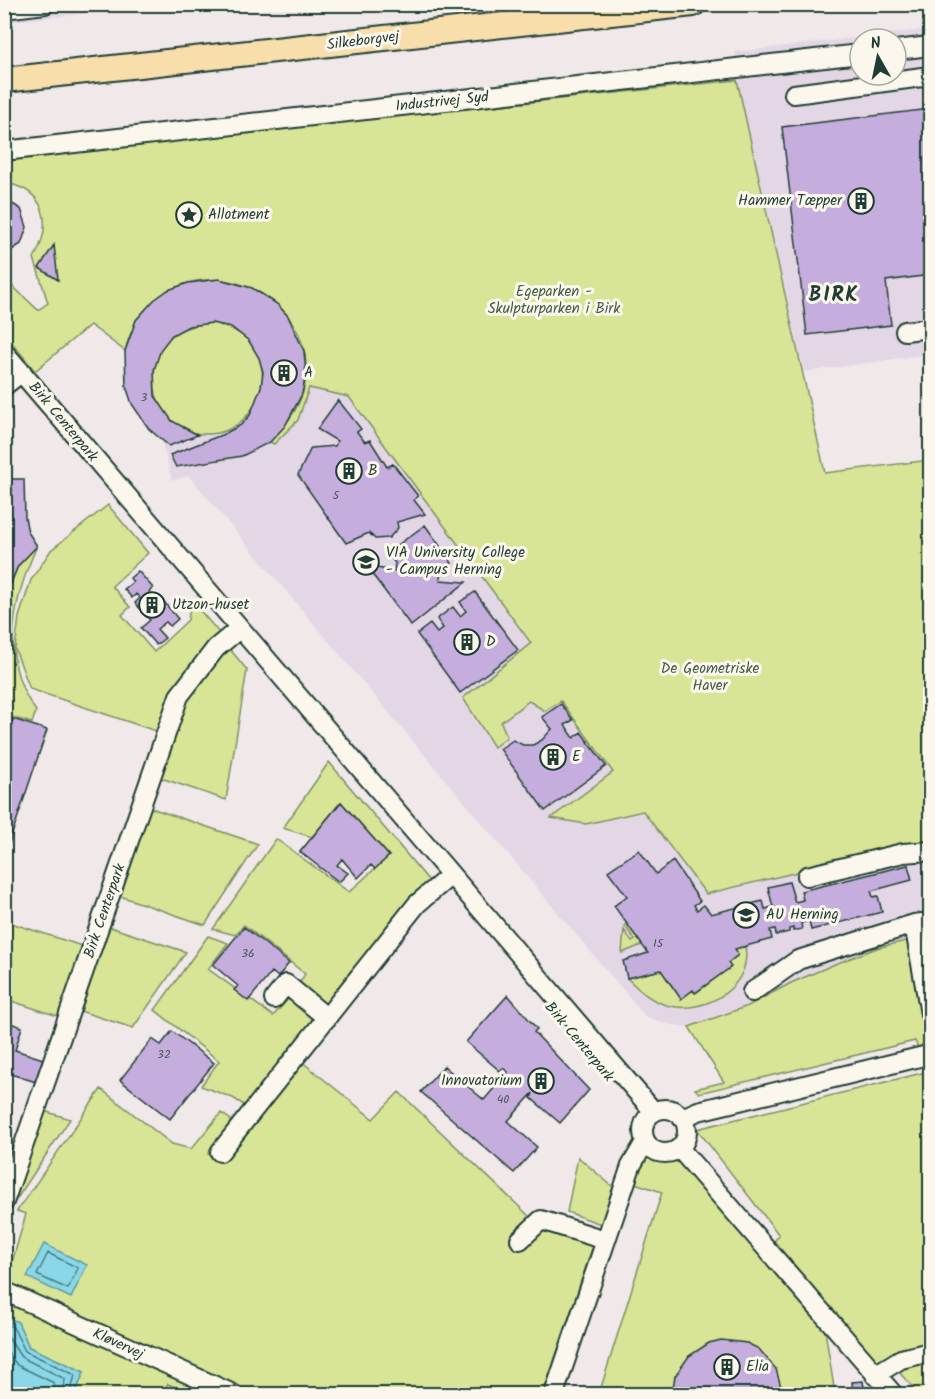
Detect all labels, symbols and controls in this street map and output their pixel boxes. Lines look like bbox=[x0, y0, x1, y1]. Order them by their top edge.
street label: Silkeborgvej bbox=[325, 25, 402, 57]
north arrow bbox=[848, 27, 908, 87]
text: N bbox=[869, 31, 883, 57]
street label: Industrivej Syd bbox=[394, 85, 490, 119]
building icon: Hammer Tæpper bbox=[846, 186, 876, 216]
place label: Hammer Tæpper bbox=[738, 189, 843, 213]
place icon: Allotment bbox=[174, 200, 204, 230]
place label: Allotment bbox=[208, 203, 270, 227]
district label: BIRK bbox=[809, 279, 859, 312]
park label: Egeparken - Skulpturparken i Birk bbox=[488, 280, 621, 321]
building icon: A bbox=[269, 358, 299, 388]
place label: A bbox=[304, 361, 313, 385]
street label: Birk Centerpark bbox=[22, 377, 104, 468]
house number: 3 bbox=[141, 388, 148, 407]
building icon: B bbox=[334, 456, 364, 486]
place label: B bbox=[368, 459, 378, 483]
house number: 5 bbox=[333, 486, 341, 505]
place label: VIA University College - Campus Herning bbox=[386, 541, 525, 582]
school or university icon: VIA University College - Campus Herning bbox=[351, 547, 381, 577]
building icon: Utzon-huset bbox=[137, 590, 167, 620]
place label: Utzon-huset bbox=[172, 593, 249, 617]
building icon: D bbox=[452, 627, 482, 657]
place label: D bbox=[486, 630, 496, 654]
park label: De Geometriske Haver bbox=[661, 657, 759, 698]
building icon: E bbox=[538, 742, 568, 772]
place label: E bbox=[572, 745, 582, 769]
street label: Birk Centerpark bbox=[78, 860, 133, 962]
school or university icon: AU Herning bbox=[731, 900, 761, 930]
place label: AU Herning bbox=[766, 903, 839, 927]
house number: 15 bbox=[653, 934, 665, 953]
house number: 36 bbox=[241, 944, 255, 963]
street label: Birk Centerpark bbox=[538, 997, 620, 1088]
house number: 32 bbox=[157, 1045, 171, 1064]
building icon: Innovatorium bbox=[526, 1066, 556, 1096]
place label: Innovatorium bbox=[441, 1069, 522, 1093]
house number: 40 bbox=[497, 1090, 509, 1109]
street label: Kløvervej bbox=[88, 1322, 149, 1367]
building icon: Elia bbox=[712, 1352, 742, 1382]
place label: Elia bbox=[746, 1355, 769, 1379]

